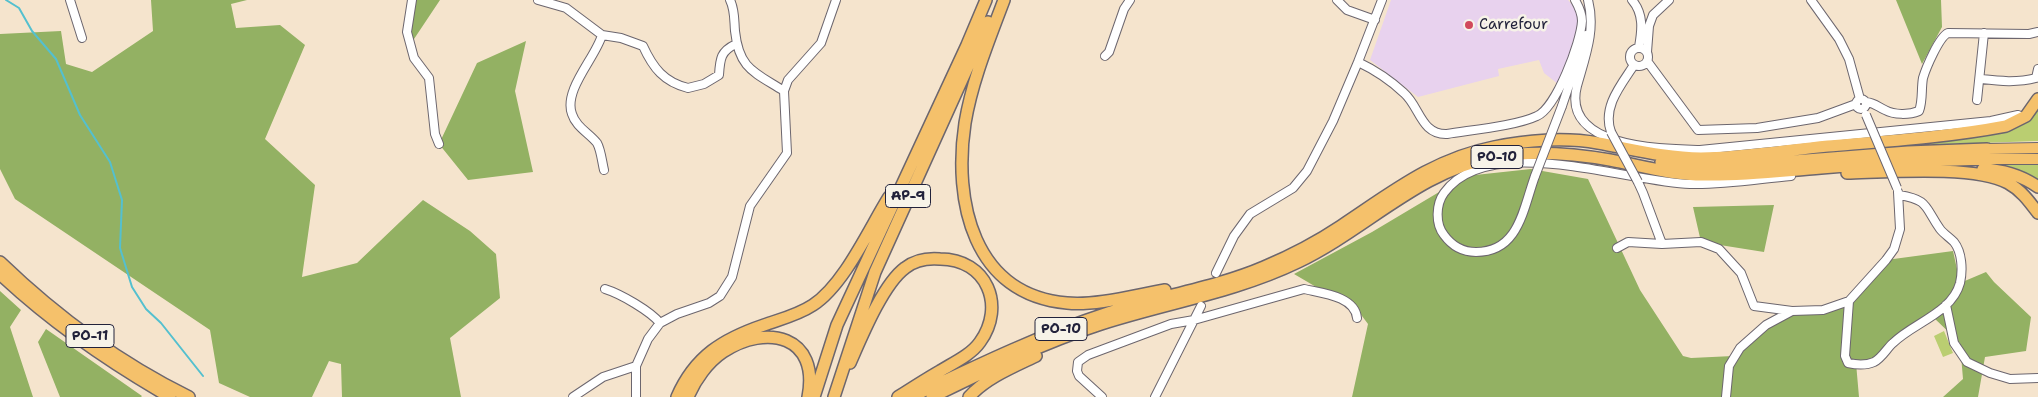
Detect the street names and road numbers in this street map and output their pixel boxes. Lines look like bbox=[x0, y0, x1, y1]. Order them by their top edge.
road number: PO-10 bbox=[1471, 146, 1523, 168]
road number: AP-9 bbox=[886, 185, 930, 208]
road number: PO-10 bbox=[1035, 318, 1087, 340]
road number: PO-11 bbox=[66, 324, 114, 348]

